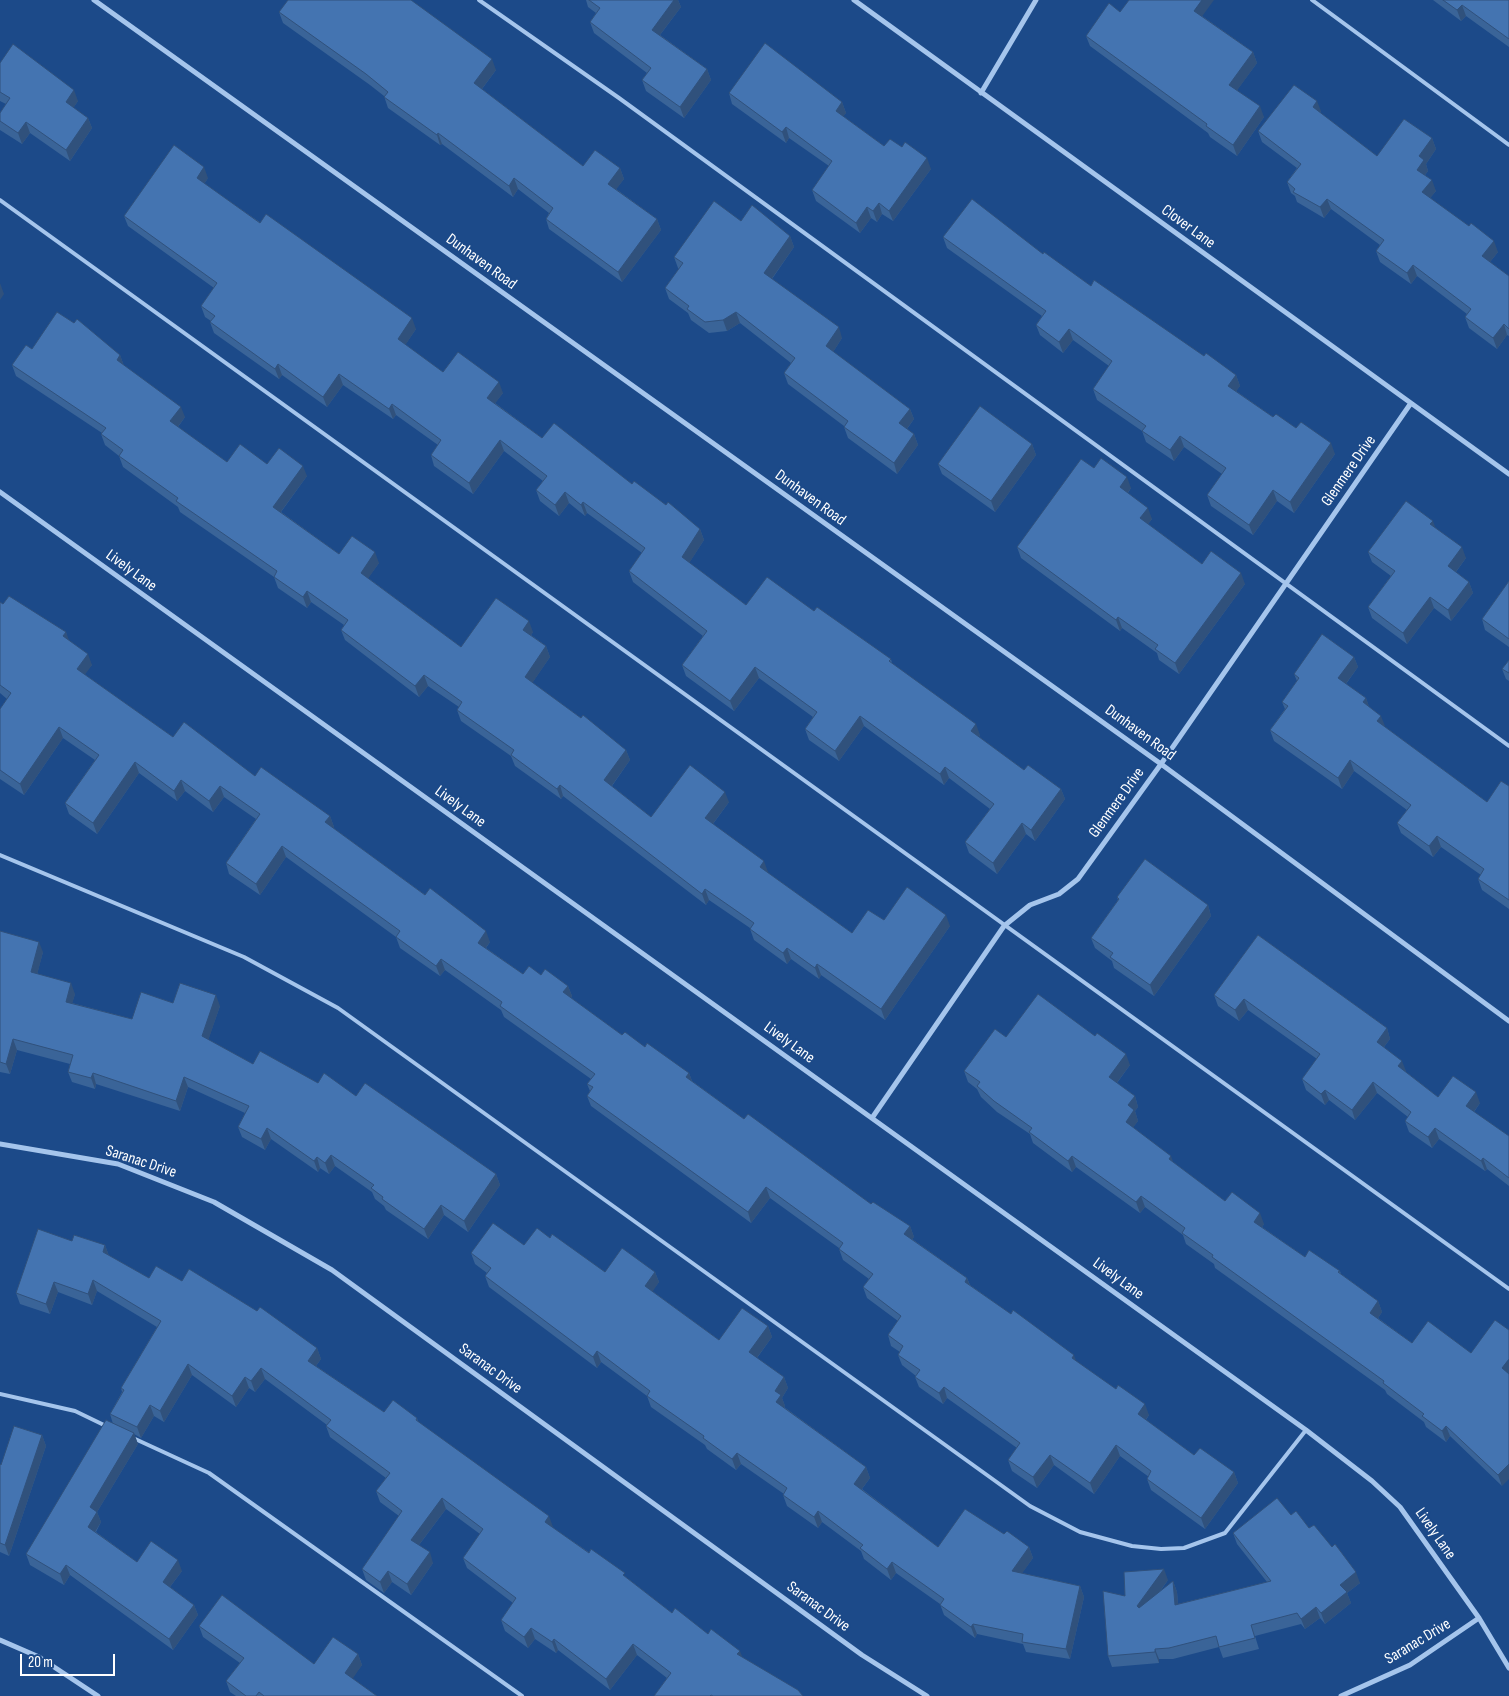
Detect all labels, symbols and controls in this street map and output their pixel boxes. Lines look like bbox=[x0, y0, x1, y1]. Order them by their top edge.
street label: Clover Lane bbox=[1157, 201, 1219, 253]
street label: Dunhaven Road bbox=[442, 230, 520, 294]
street label: Glenmere Drive bbox=[1318, 432, 1380, 510]
street label: Dunhaven Road bbox=[771, 466, 849, 530]
street label: Lively Lane bbox=[102, 546, 160, 596]
street label: Dunhaven Road bbox=[1101, 701, 1179, 765]
street label: Glenmere Drive bbox=[1085, 764, 1149, 842]
street label: Lively Lane bbox=[431, 782, 489, 832]
street label: Lively Lane bbox=[760, 1018, 818, 1068]
street label: Saranac Drive bbox=[103, 1142, 179, 1182]
street label: Lively Lane bbox=[1089, 1254, 1147, 1304]
street label: Saranac Drive bbox=[455, 1340, 525, 1398]
street label: Lively Lane bbox=[1410, 1505, 1460, 1563]
street label: Saranac Drive bbox=[783, 1578, 853, 1636]
street label: Saranac Drive bbox=[1382, 1615, 1454, 1669]
scale bar bbox=[22, 1644, 118, 1676]
text: 20 m bbox=[28, 1653, 53, 1672]

